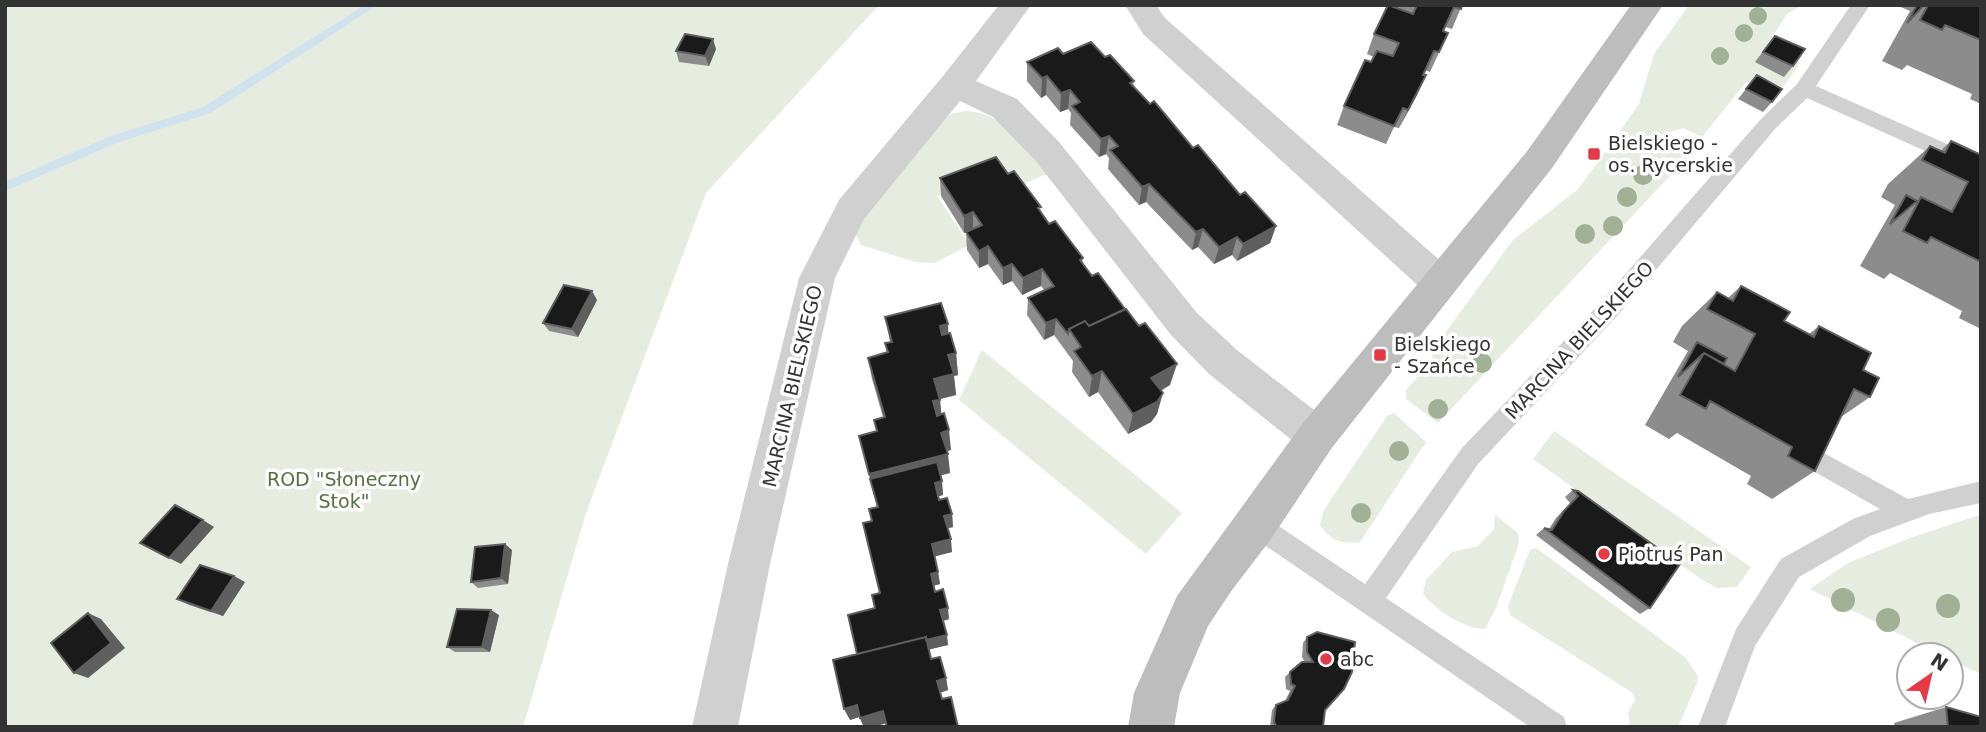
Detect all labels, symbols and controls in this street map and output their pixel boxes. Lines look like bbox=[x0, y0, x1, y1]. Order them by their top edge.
place label: Bielskiego - os. Rycerskie bbox=[1608, 132, 1733, 176]
marker: Bielskiego - os. Rycerskie bbox=[1586, 146, 1602, 162]
street label: MARCINA BIELSKIEGO bbox=[1500, 257, 1658, 423]
street label: MARCINA BIELSKIEGO bbox=[758, 283, 826, 489]
place label: Bielskiego - Szańce bbox=[1394, 333, 1491, 377]
marker: Bielskiego - Szańce bbox=[1372, 347, 1388, 363]
park label: ROD "Słoneczny Stok" bbox=[267, 468, 421, 512]
place label: Piotruś Pan bbox=[1618, 543, 1723, 565]
marker: Piotruś Pan bbox=[1596, 546, 1612, 562]
north arrow bbox=[1895, 641, 1965, 711]
place label: abc bbox=[1340, 648, 1374, 670]
text: N bbox=[1927, 648, 1952, 675]
marker: abc bbox=[1318, 651, 1334, 667]

